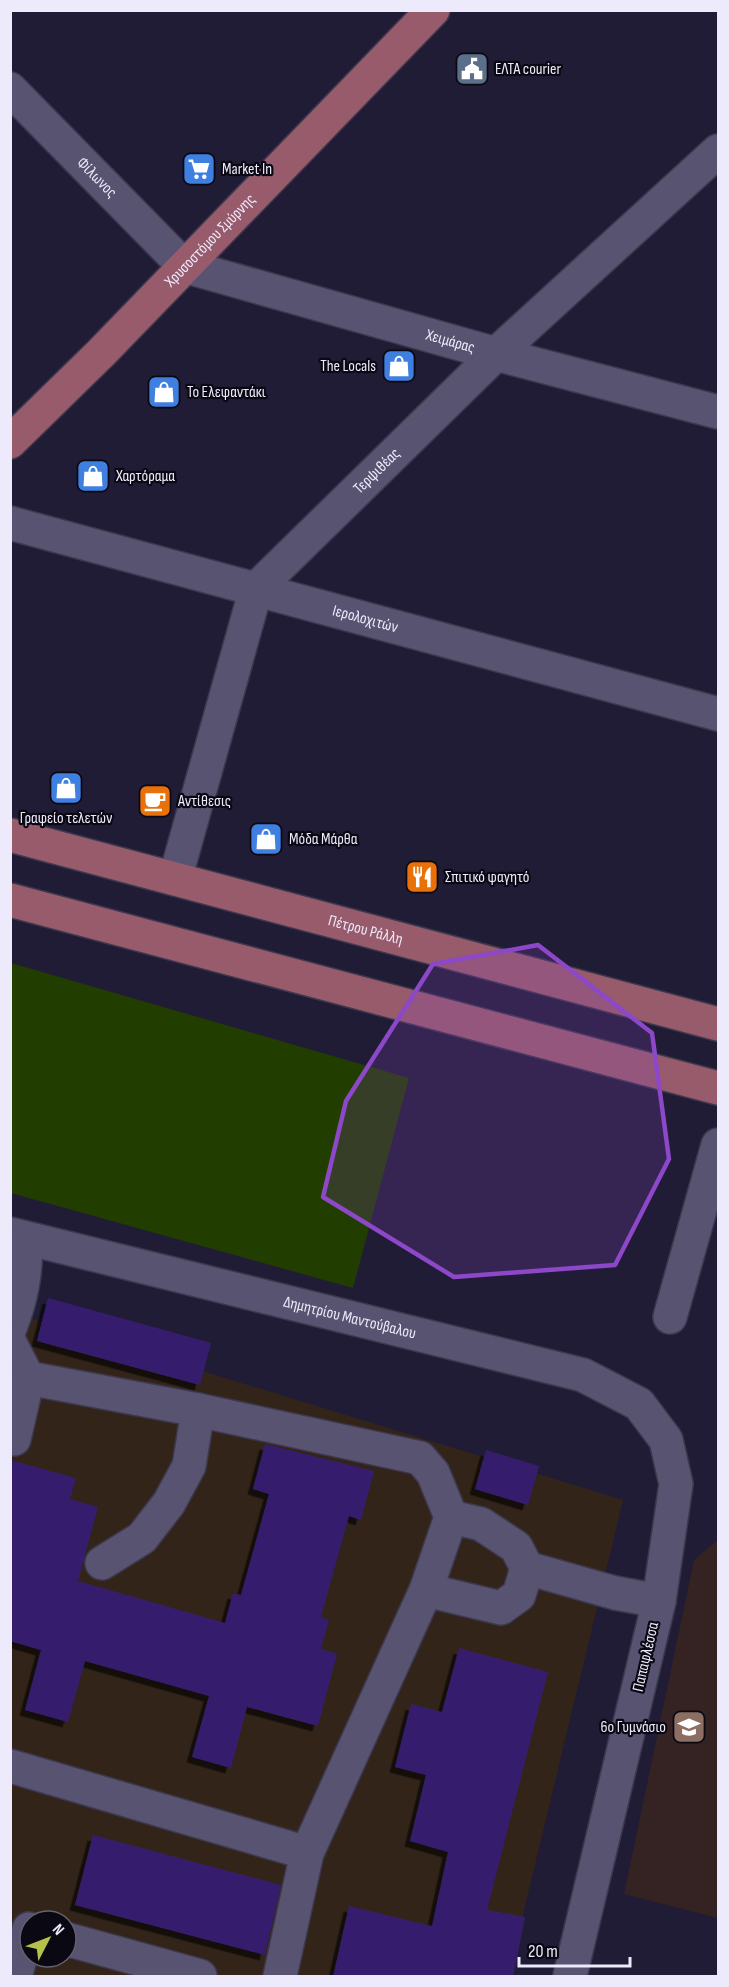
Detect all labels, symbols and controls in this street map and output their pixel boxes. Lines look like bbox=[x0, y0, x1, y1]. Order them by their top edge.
public building icon: ΕΛΤΑ courier bbox=[454, 51, 490, 87]
place label: ΕΛΤΑ courier bbox=[495, 60, 561, 79]
supermarket icon: Market In bbox=[181, 151, 217, 187]
street label: Φίλωνος bbox=[73, 153, 121, 202]
place label: Market In bbox=[222, 160, 272, 179]
street label: Χρυσοστόμου Σμύρνης bbox=[160, 190, 259, 292]
street label: Χειμάρας bbox=[423, 325, 477, 357]
shop icon: The Locals bbox=[381, 348, 417, 384]
place label: The Locals bbox=[320, 357, 376, 376]
shop icon: Το Ελεφαντάκι bbox=[146, 374, 182, 410]
place label: Το Ελεφαντάκι bbox=[187, 383, 266, 402]
street label: Τερψιθέας bbox=[349, 444, 404, 498]
shop icon: Χαρτόραμα bbox=[75, 458, 111, 494]
place label: Χαρτόραμα bbox=[115, 467, 175, 486]
street label: Ιερολοχιτών bbox=[330, 601, 400, 637]
shop icon: Γραφείο τελετών bbox=[48, 770, 84, 806]
cafe icon: Αντίθεσις bbox=[137, 783, 173, 819]
place label: Αντίθεσις bbox=[177, 792, 231, 811]
place label: Γραφείο τελετών bbox=[20, 809, 112, 828]
shop icon: Μόδα Μάρθα bbox=[248, 821, 284, 857]
place label: Μόδα Μάρθα bbox=[289, 830, 358, 849]
restaurant icon: Σπιτικό φαγητό bbox=[404, 859, 440, 895]
place label: Σπιτικό φαγητό bbox=[445, 868, 529, 887]
street label: Πέτρου Ράλλη bbox=[326, 911, 405, 949]
street label: Δημητρίου Μαντούβαλου bbox=[282, 1292, 418, 1343]
street label: Παπαφλέσσα bbox=[629, 1620, 663, 1694]
school or university icon: 6ο Γυμνάσιο bbox=[671, 1709, 707, 1745]
place label: 6ο Γυμνάσιο bbox=[601, 1718, 666, 1737]
north arrow bbox=[18, 1909, 78, 1969]
text: N bbox=[48, 1920, 68, 1939]
scale bar bbox=[519, 1930, 630, 1968]
text: 20 m bbox=[528, 1941, 558, 1962]

